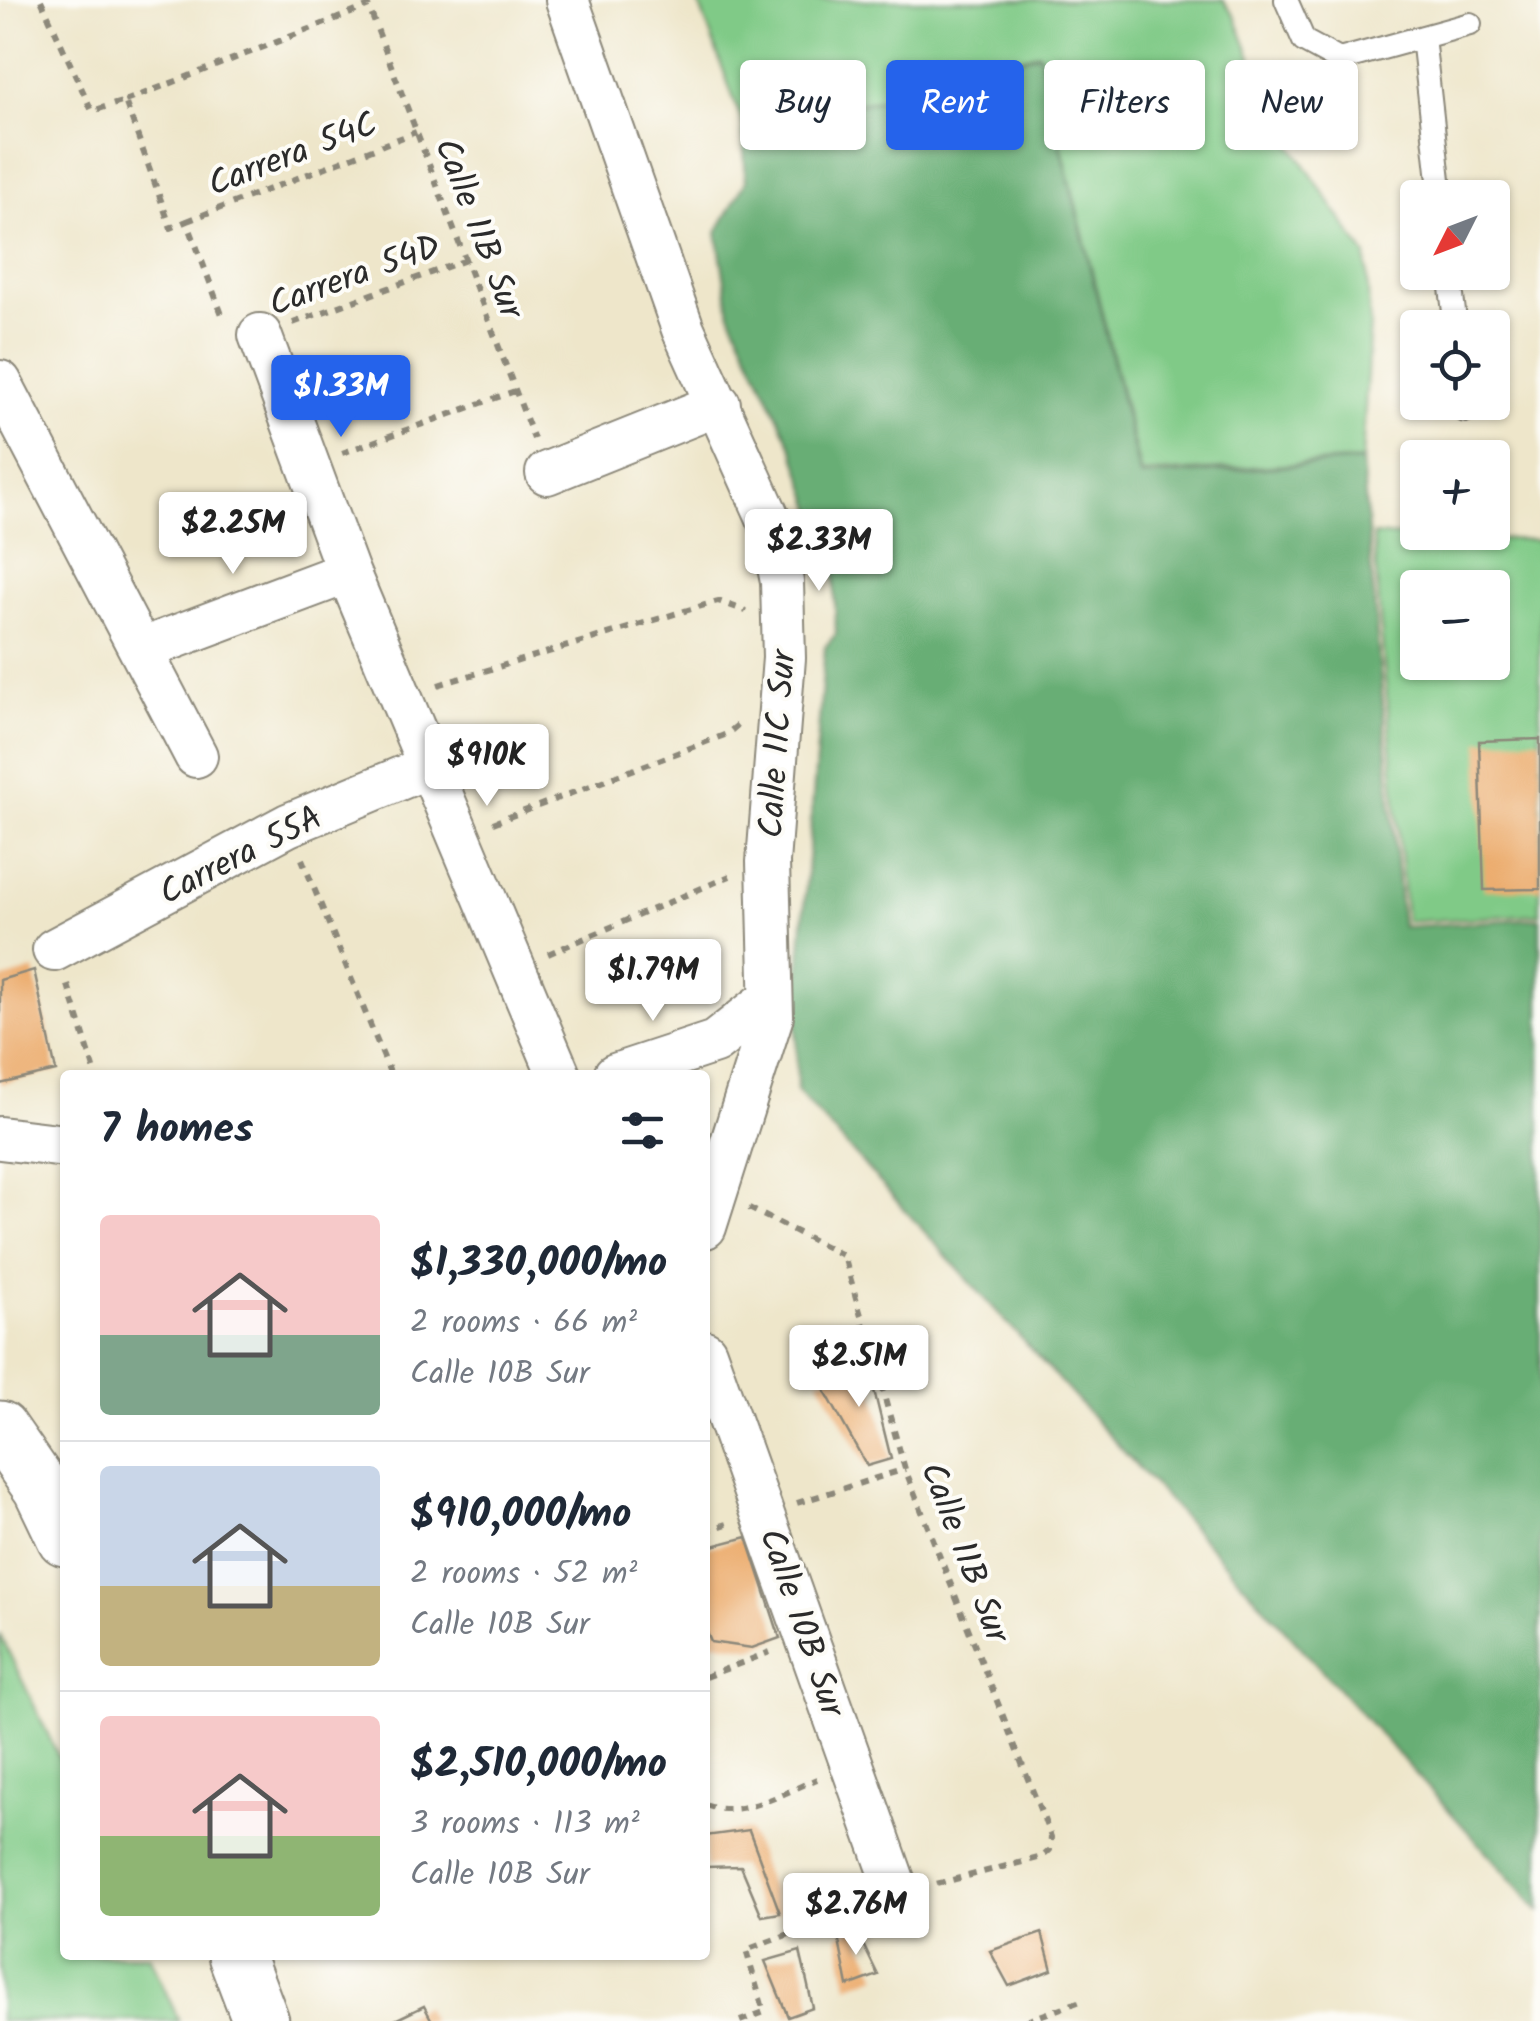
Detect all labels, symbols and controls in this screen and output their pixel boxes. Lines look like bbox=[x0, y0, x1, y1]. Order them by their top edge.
chip: Buy bbox=[740, 60, 866, 150]
chip: Rent bbox=[886, 60, 1024, 150]
chip: Filters bbox=[1044, 60, 1205, 150]
chip: New bbox=[1225, 60, 1358, 150]
street label: Carrera 54C bbox=[200, 98, 386, 214]
street label: Calle 11B Sur bbox=[417, 131, 538, 330]
north arrow bbox=[1400, 180, 1510, 290]
map controls bbox=[1400, 180, 1510, 680]
street label: Carrera 54D bbox=[261, 220, 449, 334]
button: locate bbox=[1400, 310, 1510, 420]
pin: $1.33M bbox=[260, 355, 422, 440]
text: $1.33M bbox=[293, 362, 389, 413]
button: + bbox=[1400, 440, 1510, 550]
pin: $2.25M bbox=[152, 492, 314, 577]
text: $2.25M bbox=[181, 499, 285, 550]
pin: $2.33M bbox=[738, 509, 900, 594]
text: $2.33M bbox=[767, 516, 871, 567]
button: − bbox=[1400, 570, 1510, 680]
street label: Calle 11C Sur bbox=[744, 646, 814, 840]
pin: $910K bbox=[417, 724, 557, 809]
text: $910K bbox=[447, 731, 527, 782]
street label: Carrera 55A bbox=[150, 791, 333, 922]
pin: $1.79M bbox=[572, 939, 734, 1024]
text: $1.79M bbox=[607, 946, 699, 997]
text: 7 homes bbox=[100, 1097, 253, 1164]
icon: filters bbox=[615, 1103, 670, 1158]
text: $1,330,000/mo bbox=[410, 1231, 667, 1298]
icon: home bbox=[180, 1255, 300, 1375]
text: 2 rooms · 66 m² bbox=[410, 1298, 637, 1349]
pin: $2.51M bbox=[778, 1325, 940, 1410]
text: $2.51M bbox=[811, 1332, 907, 1383]
text: Calle 10B Sur bbox=[410, 1349, 589, 1400]
street label: Calle 11B Sur bbox=[903, 1455, 1024, 1654]
text: $910,000/mo bbox=[410, 1482, 631, 1549]
icon: home bbox=[180, 1506, 300, 1626]
street label: Calle 10B Sur bbox=[742, 1521, 859, 1727]
text: 2 rooms · 52 m² bbox=[410, 1549, 637, 1600]
text: Calle 10B Sur bbox=[410, 1600, 589, 1651]
text: $2,510,000/mo bbox=[410, 1732, 667, 1799]
icon: home bbox=[180, 1756, 300, 1876]
text: 3 rooms · 113 m² bbox=[410, 1799, 640, 1850]
text: Calle 10B Sur bbox=[410, 1850, 589, 1901]
pin: $2.76M bbox=[775, 1873, 937, 1958]
text: $2.76M bbox=[805, 1880, 907, 1931]

